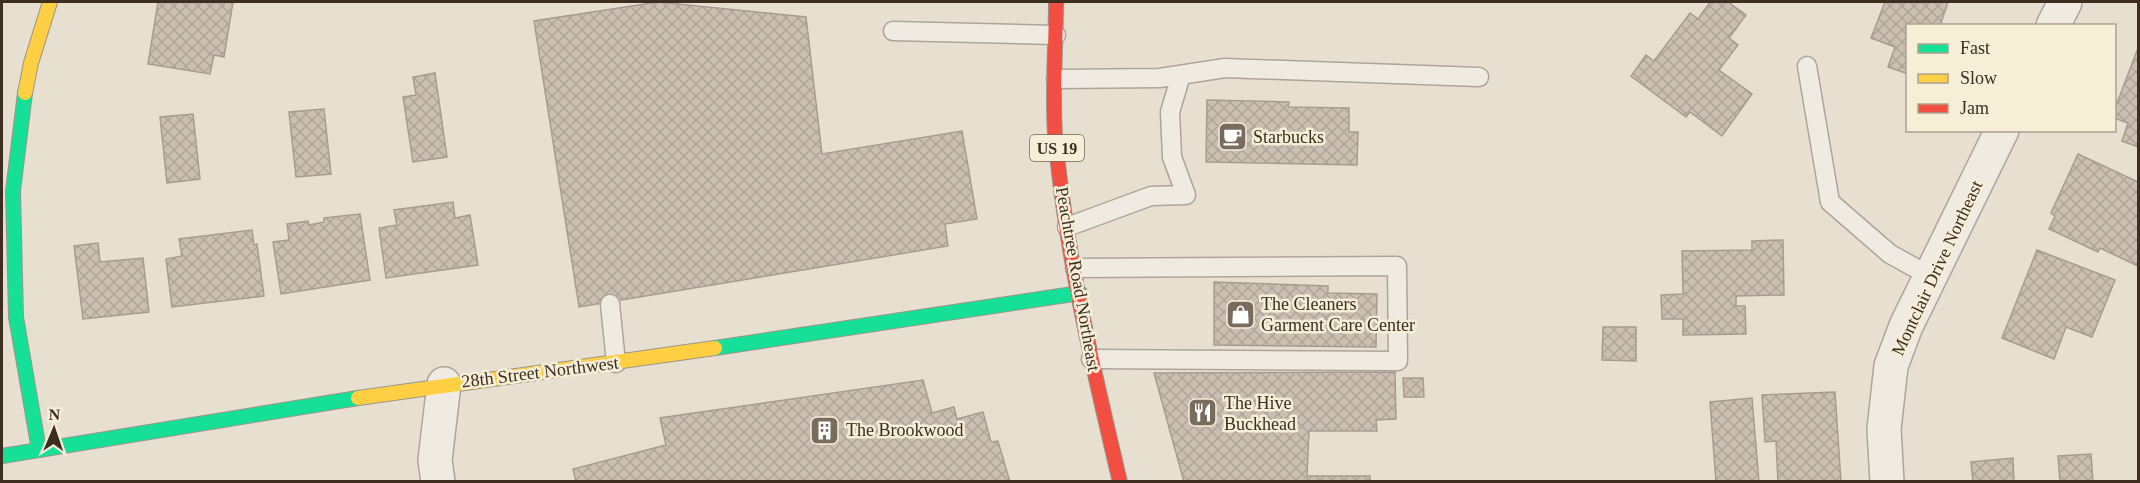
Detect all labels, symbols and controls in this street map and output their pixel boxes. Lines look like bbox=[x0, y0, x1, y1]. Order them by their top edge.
legend bbox=[1906, 24, 2116, 132]
text: Fast bbox=[1960, 38, 1990, 58]
text: Slow bbox=[1960, 68, 1997, 88]
text: Jam bbox=[1960, 98, 1989, 118]
cafe icon: Starbucks bbox=[1216, 121, 1248, 153]
place label: Starbucks bbox=[1253, 127, 1324, 147]
road number: US 19 bbox=[1030, 135, 1084, 161]
street label: Montclair Drive Northeast bbox=[1888, 177, 1986, 359]
street label: Peachtree Road Northeast bbox=[1052, 185, 1104, 373]
place label: The Cleaners Garment Care Center bbox=[1261, 294, 1415, 335]
shop icon: The Cleaners Garment Care Center bbox=[1224, 298, 1256, 330]
street label: 28th Street Northwest bbox=[460, 352, 620, 392]
place label: The Hive Buckhead bbox=[1224, 393, 1296, 434]
restaurant icon: The Hive Buckhead bbox=[1187, 397, 1219, 429]
north arrow bbox=[24, 399, 84, 459]
text: N bbox=[48, 406, 61, 423]
building icon: The Brookwood bbox=[809, 414, 841, 446]
place label: The Brookwood bbox=[846, 420, 963, 440]

